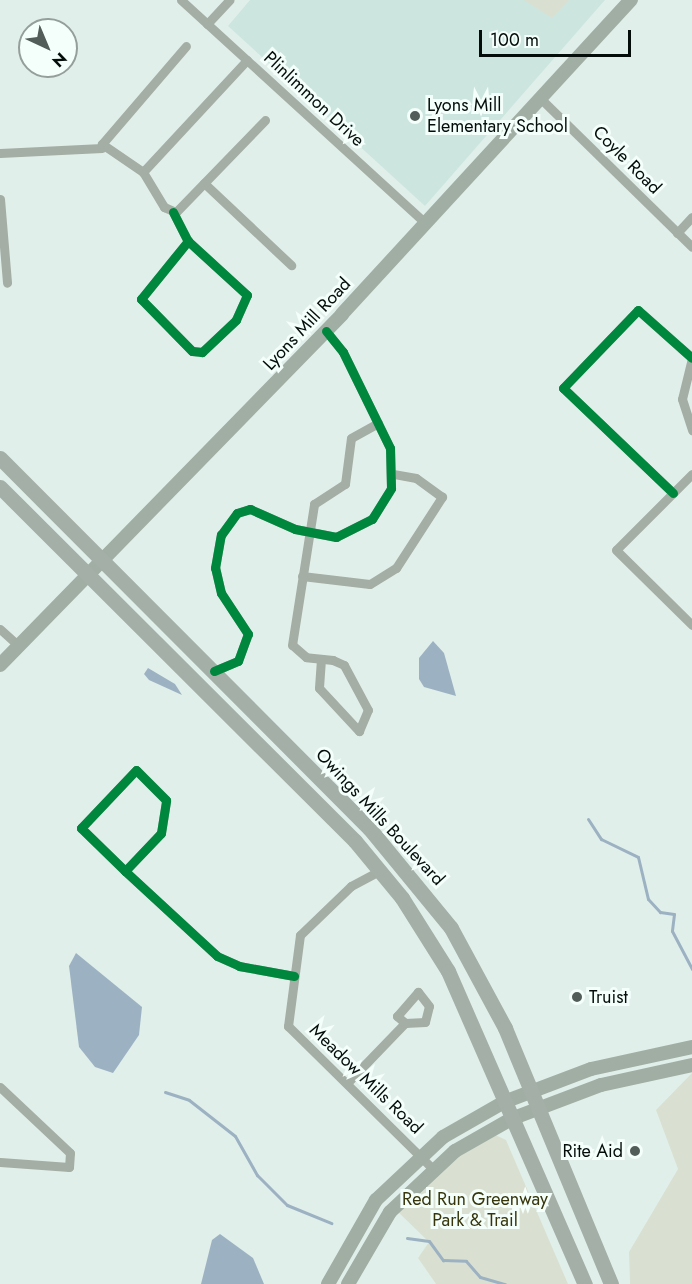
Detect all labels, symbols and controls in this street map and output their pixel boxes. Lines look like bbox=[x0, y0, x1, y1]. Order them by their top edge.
north arrow bbox=[18, 18, 78, 78]
scale bar bbox=[482, 18, 634, 56]
text: 100 m bbox=[490, 27, 539, 53]
text: N bbox=[47, 47, 72, 73]
street label: Plinlimmon Drive bbox=[259, 47, 369, 151]
place label: Lyons Mill Elementary School bbox=[427, 95, 568, 138]
marker: Lyons Mill Elementary School bbox=[408, 109, 422, 123]
street label: Coyle Road bbox=[588, 121, 666, 199]
street label: Lyons Mill Road bbox=[259, 273, 355, 375]
street label: Owings Mills Boulevard bbox=[311, 744, 449, 890]
place label: Truist bbox=[589, 986, 628, 1008]
marker: Truist bbox=[570, 990, 584, 1004]
street label: Meadow Mills Road bbox=[305, 1019, 427, 1139]
place label: Rite Aid bbox=[562, 1140, 623, 1162]
marker: Rite Aid bbox=[628, 1144, 642, 1158]
park label: Red Run Greenway Park & Trail bbox=[402, 1189, 548, 1232]

